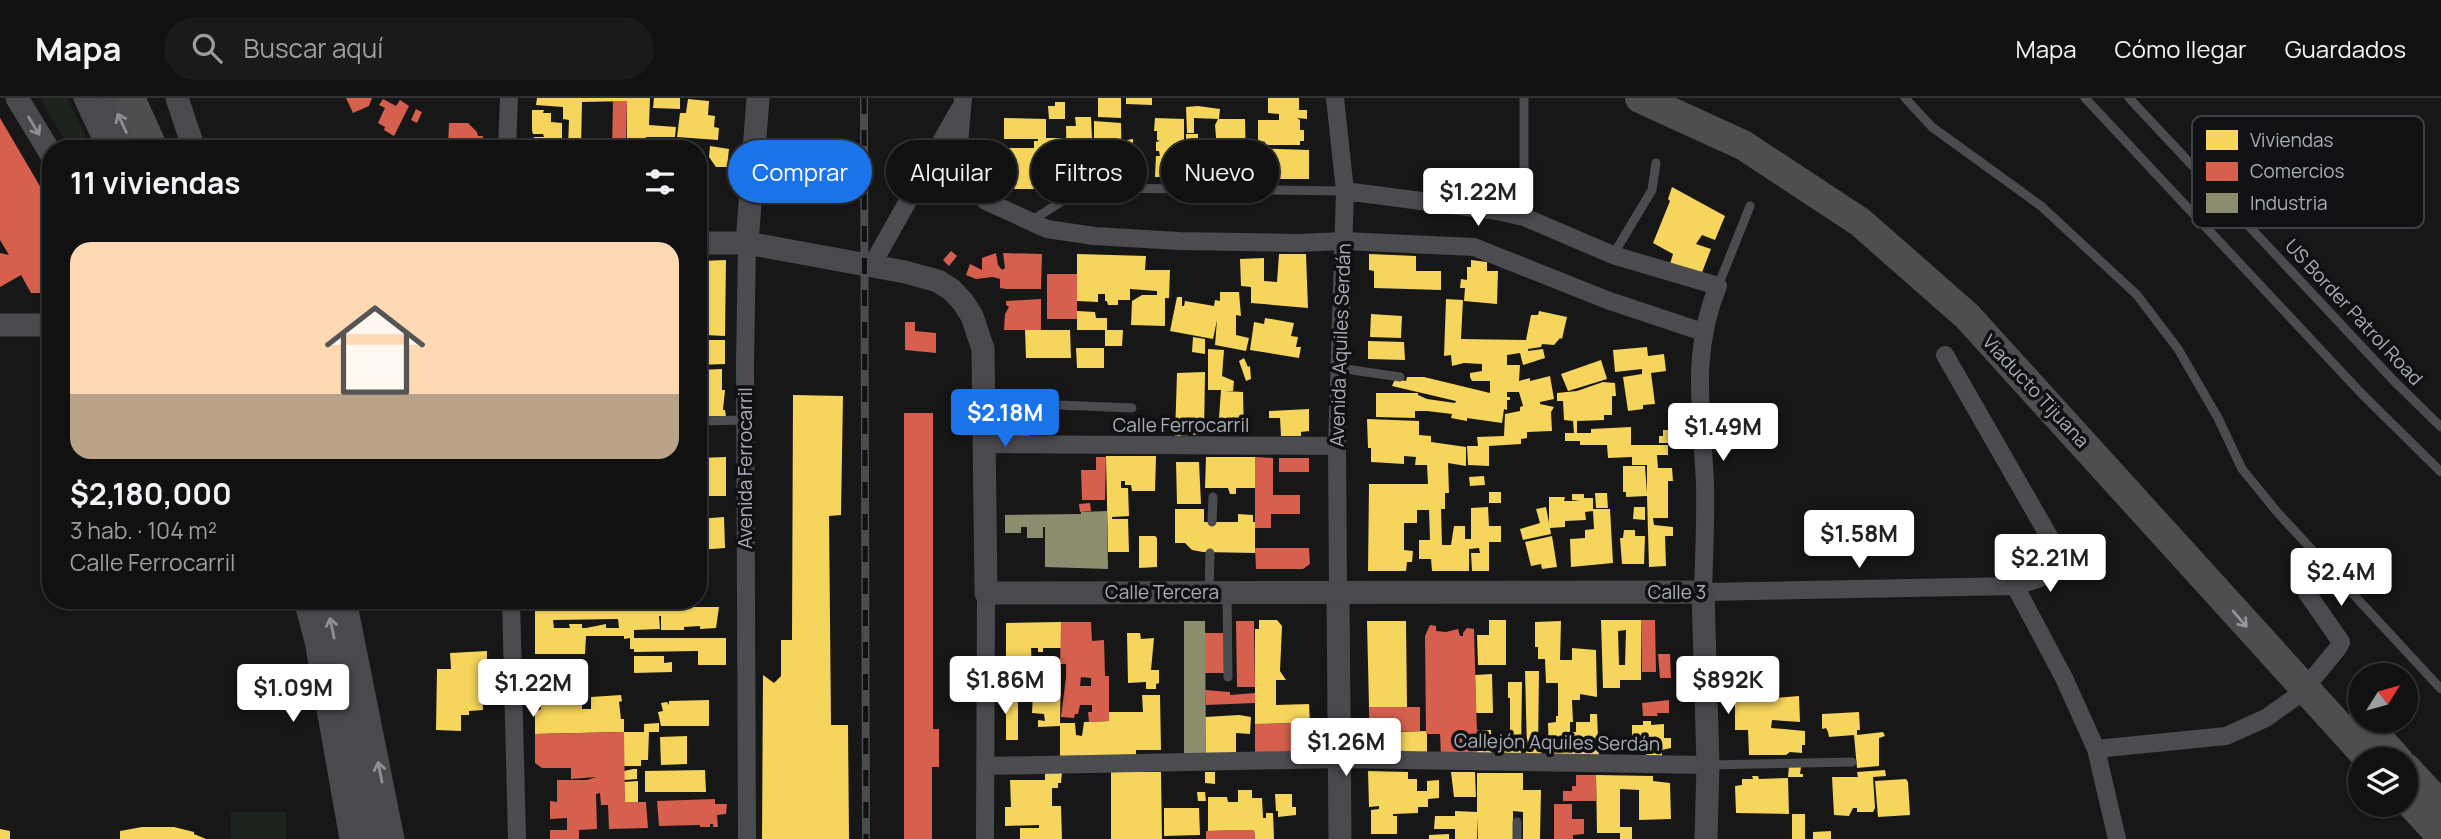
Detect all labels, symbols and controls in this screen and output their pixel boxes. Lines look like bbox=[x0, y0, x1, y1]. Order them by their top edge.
search box bbox=[164, 17, 654, 80]
text: Mapa bbox=[35, 26, 122, 71]
icon: search bbox=[188, 29, 226, 67]
text: Buscar aquí bbox=[244, 30, 383, 66]
text: Mapa bbox=[2016, 32, 2077, 65]
text: Cómo llegar bbox=[2115, 32, 2247, 65]
text: Guardados bbox=[2285, 32, 2406, 65]
one-way arrow bbox=[115, 113, 129, 134]
one-way arrow bbox=[27, 116, 41, 136]
legend bbox=[2192, 116, 2424, 228]
text: Viviendas bbox=[2250, 127, 2333, 153]
chip: Comprar bbox=[728, 140, 872, 203]
chip: Alquilar bbox=[886, 140, 1017, 203]
chip: Filtros bbox=[1031, 140, 1147, 203]
chip: Nuevo bbox=[1161, 140, 1279, 203]
text: Comercios bbox=[2250, 158, 2344, 184]
text: 11 viviendas bbox=[70, 162, 240, 203]
icon: filters bbox=[641, 163, 679, 201]
pin: $1.22M bbox=[1421, 169, 1535, 228]
text: $1.22M bbox=[1439, 175, 1517, 207]
text: Industria bbox=[2250, 190, 2328, 216]
street label: US Border Patrol Road bbox=[2279, 233, 2429, 391]
street label: Avenida Aquiles Serdán bbox=[1323, 243, 1357, 447]
icon: home bbox=[312, 287, 438, 413]
street label: Viaducto Tijuana bbox=[1977, 329, 2095, 453]
street label: Avenida Ferrocarril bbox=[732, 387, 758, 549]
pin: $2.18M bbox=[948, 390, 1062, 449]
text: $2.18M bbox=[967, 396, 1043, 428]
pin: $1.49M bbox=[1666, 404, 1780, 463]
text: $1.49M bbox=[1684, 410, 1762, 442]
street label: Calle Ferrocarril bbox=[1113, 412, 1249, 438]
text: $2,180,000 bbox=[70, 473, 232, 514]
pin: $1.58M bbox=[1802, 510, 1916, 570]
text: 3 hab. · 104 m² bbox=[70, 514, 217, 546]
text: $1.58M bbox=[1820, 517, 1898, 549]
pin: $2.21M bbox=[1993, 534, 2107, 594]
text: $2.21M bbox=[2011, 541, 2089, 573]
text: Calle Ferrocarril bbox=[70, 546, 235, 578]
pin: $2.4M bbox=[2292, 548, 2390, 608]
text: $2.4M bbox=[2307, 555, 2375, 587]
street label: Calle Tercera bbox=[1105, 579, 1219, 605]
street label: Calle 3 bbox=[1648, 579, 1706, 605]
one-way arrow bbox=[2232, 610, 2248, 628]
one-way arrow bbox=[324, 617, 338, 640]
pin: $1.86M bbox=[948, 656, 1062, 716]
pin: $892K bbox=[1679, 656, 1777, 716]
pin: $1.22M bbox=[476, 660, 590, 719]
text: $1.86M bbox=[966, 663, 1044, 695]
text: $892K bbox=[1692, 663, 1764, 695]
north arrow bbox=[2348, 663, 2418, 733]
map controls bbox=[2348, 663, 2418, 817]
pin: $1.09M bbox=[236, 664, 350, 724]
text: $1.22M bbox=[494, 666, 572, 698]
text: $1.09M bbox=[253, 671, 333, 703]
pin: $1.26M bbox=[1289, 718, 1403, 778]
text: $1.26M bbox=[1307, 725, 1385, 757]
street label: Callejón Aquiles Serdán bbox=[1454, 727, 1660, 757]
button: layers bbox=[2348, 747, 2418, 817]
one-way arrow bbox=[373, 761, 387, 784]

